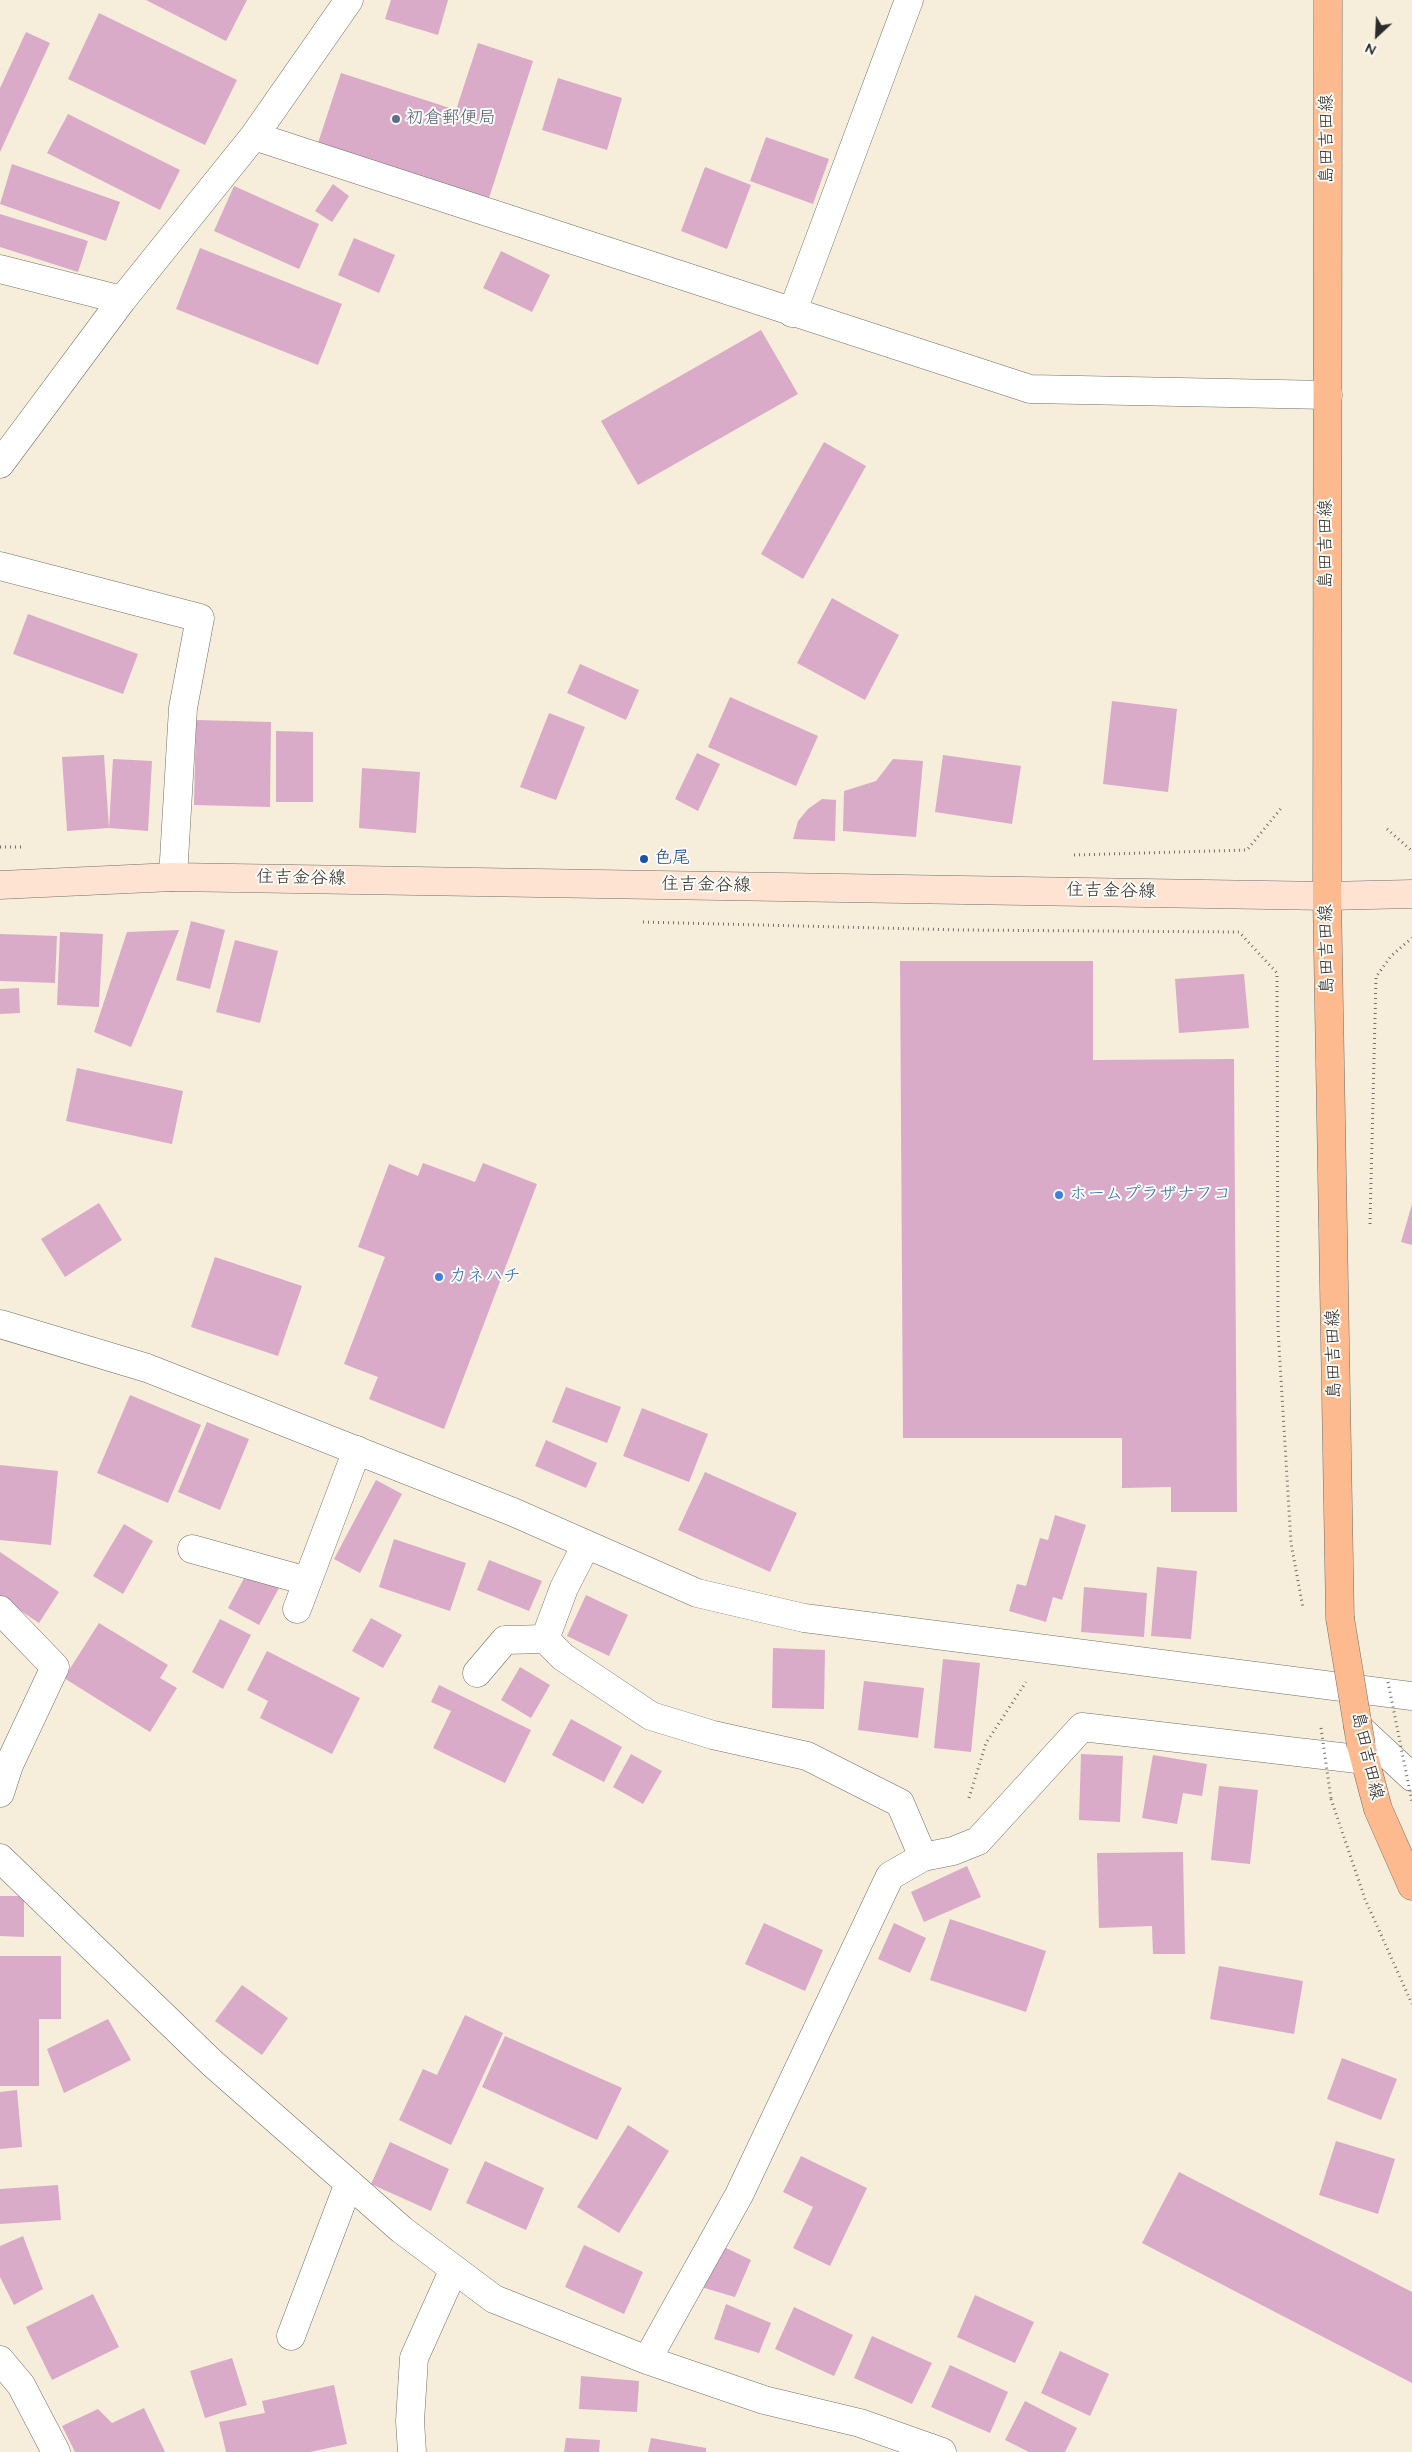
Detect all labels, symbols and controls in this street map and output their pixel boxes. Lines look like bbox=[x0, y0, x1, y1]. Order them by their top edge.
north arrow bbox=[1352, 10, 1402, 60]
text: N bbox=[1362, 38, 1379, 60]
street label: 島田吉田線 bbox=[1317, 94, 1339, 184]
place label: 初倉郵便局 bbox=[406, 108, 496, 130]
marker: 初倉郵便局 bbox=[390, 113, 402, 125]
street label: 島田吉田線 bbox=[1316, 499, 1338, 589]
place label: 色尾 bbox=[654, 848, 690, 870]
marker: 色尾 bbox=[638, 853, 650, 865]
street label: 住吉金谷線 bbox=[256, 867, 346, 891]
street label: 住吉金谷線 bbox=[661, 874, 751, 898]
street label: 住吉金谷線 bbox=[1066, 880, 1156, 904]
street label: 島田吉田線 bbox=[1316, 904, 1340, 994]
place label: ホームプラザナフコ bbox=[1069, 1184, 1231, 1206]
marker: ホームプラザナフコ bbox=[1053, 1189, 1065, 1201]
place label: カネハチ bbox=[449, 1266, 521, 1288]
marker: カネハチ bbox=[433, 1271, 445, 1283]
street label: 島田吉田線 bbox=[1323, 1309, 1347, 1399]
street label: 島田吉田線 bbox=[1345, 1710, 1387, 1802]

